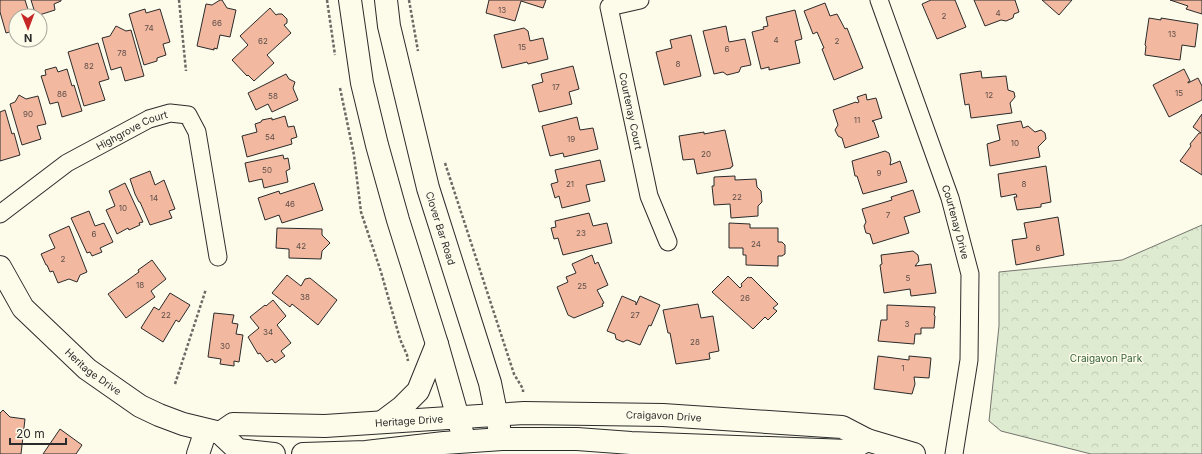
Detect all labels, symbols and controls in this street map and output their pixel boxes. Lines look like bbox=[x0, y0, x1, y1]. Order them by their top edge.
house number: 13 bbox=[498, 5, 506, 15]
north arrow bbox=[8, 8, 48, 48]
house number: 4 bbox=[995, 8, 1001, 18]
house number: 2 bbox=[942, 11, 947, 21]
house number: 66 bbox=[212, 18, 222, 28]
house number: 74 bbox=[144, 23, 154, 33]
house number: 13 bbox=[1168, 29, 1176, 39]
text: N bbox=[24, 31, 32, 45]
house number: 4 bbox=[773, 35, 779, 45]
house number: 62 bbox=[258, 36, 268, 46]
house number: 2 bbox=[835, 36, 840, 46]
house number: 15 bbox=[518, 42, 526, 52]
house number: 6 bbox=[725, 44, 730, 54]
house number: 78 bbox=[117, 48, 127, 58]
house number: 8 bbox=[676, 59, 681, 69]
house number: 82 bbox=[84, 61, 94, 71]
street label: Courtenay Court bbox=[617, 71, 645, 151]
house number: 17 bbox=[552, 82, 560, 92]
house number: 15 bbox=[1175, 88, 1183, 98]
house number: 86 bbox=[57, 89, 67, 99]
house number: 12 bbox=[985, 90, 993, 100]
house number: 58 bbox=[268, 91, 278, 101]
street label: Highgrove Court bbox=[94, 108, 169, 152]
house number: 90 bbox=[23, 109, 33, 119]
house number: 11 bbox=[854, 115, 860, 125]
house number: 54 bbox=[265, 132, 275, 142]
house number: 19 bbox=[567, 134, 575, 144]
house number: 10 bbox=[1011, 138, 1019, 148]
house number: 20 bbox=[701, 149, 711, 159]
house number: 50 bbox=[262, 165, 272, 175]
house number: 9 bbox=[877, 168, 882, 178]
house number: 21 bbox=[566, 179, 574, 189]
house number: 8 bbox=[1022, 179, 1027, 189]
street label: Courtenay Drive bbox=[940, 183, 972, 261]
street label: Clover Bar Road bbox=[424, 190, 458, 266]
house number: 22 bbox=[732, 192, 742, 202]
house number: 14 bbox=[150, 193, 158, 203]
house number: 46 bbox=[285, 199, 295, 209]
house number: 10 bbox=[119, 203, 127, 213]
house number: 7 bbox=[886, 210, 891, 220]
house number: 23 bbox=[576, 228, 586, 238]
house number: 6 bbox=[92, 229, 97, 239]
house number: 24 bbox=[751, 239, 761, 249]
house number: 42 bbox=[296, 241, 306, 251]
house number: 6 bbox=[1036, 243, 1041, 253]
house number: 2 bbox=[61, 254, 66, 264]
house number: 5 bbox=[906, 273, 911, 283]
house number: 18 bbox=[136, 280, 144, 290]
house number: 25 bbox=[577, 281, 587, 291]
house number: 38 bbox=[300, 292, 310, 302]
house number: 26 bbox=[740, 293, 750, 303]
house number: 22 bbox=[161, 310, 171, 320]
house number: 27 bbox=[630, 310, 640, 320]
house number: 3 bbox=[905, 319, 910, 329]
house number: 34 bbox=[263, 327, 273, 337]
house number: 28 bbox=[690, 337, 700, 347]
house number: 30 bbox=[220, 341, 230, 351]
street label: Heritage Drive bbox=[63, 346, 124, 397]
park label: Craigavon Park bbox=[1070, 352, 1143, 364]
house number: 1 bbox=[901, 363, 905, 373]
street label: Craigavon Drive bbox=[626, 408, 702, 424]
street label: Heritage Drive bbox=[375, 412, 444, 429]
scale bar bbox=[10, 420, 66, 446]
text: 20 m bbox=[16, 426, 45, 441]

